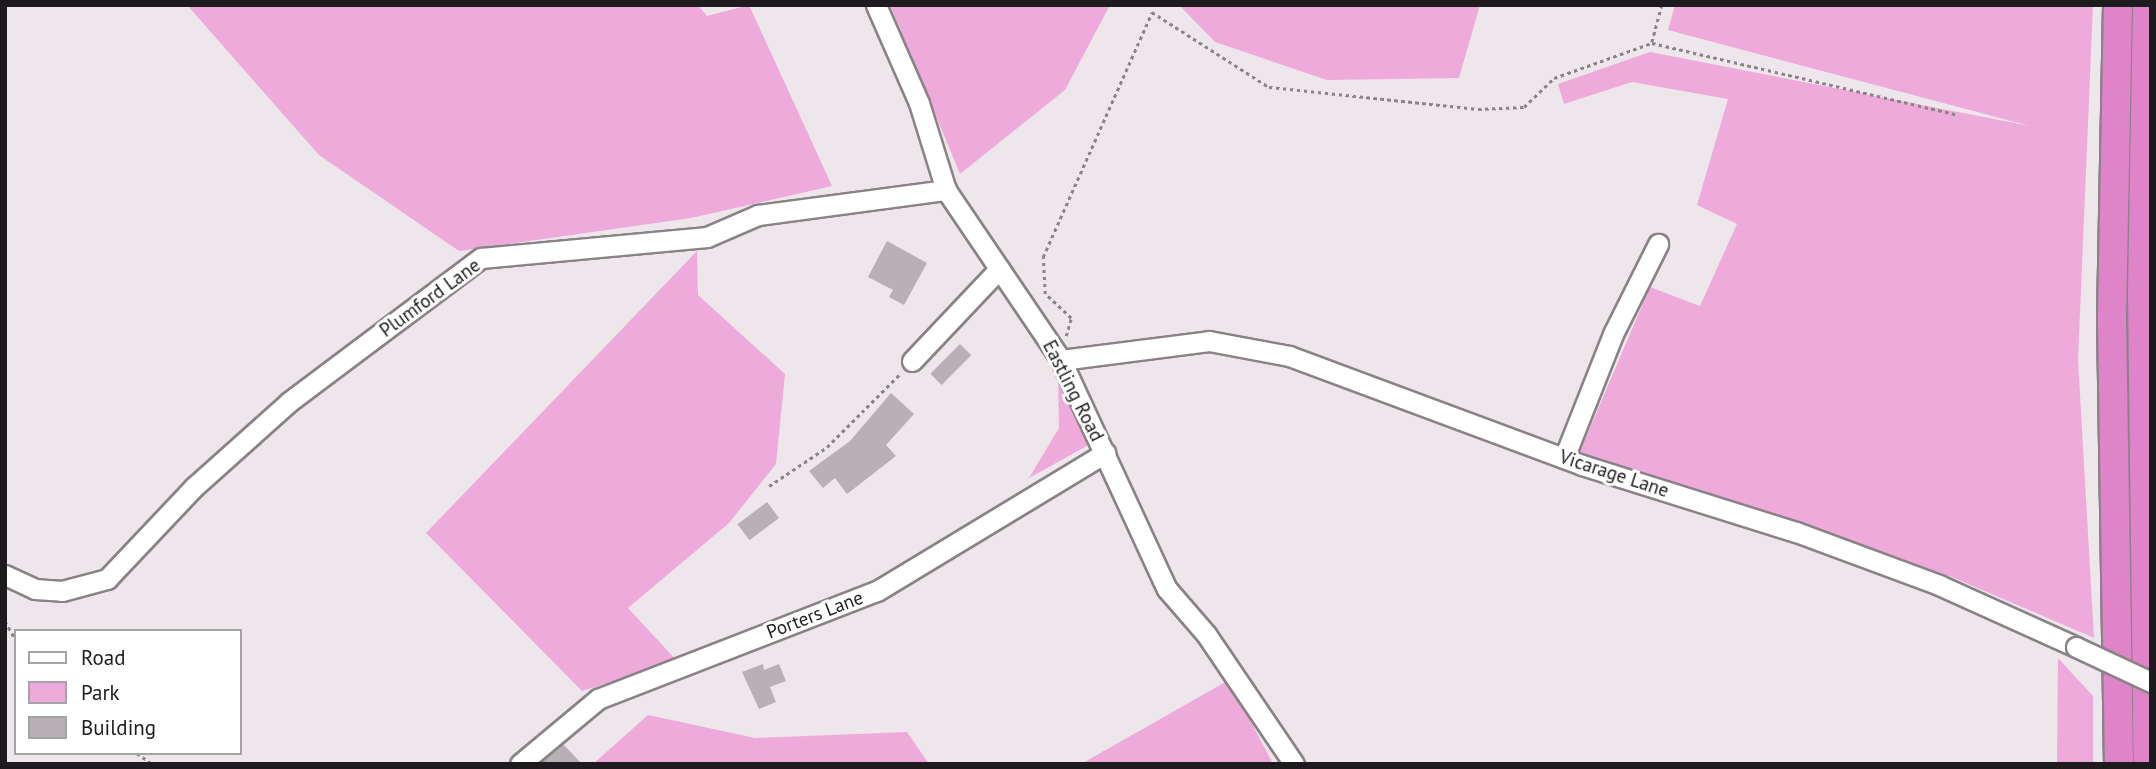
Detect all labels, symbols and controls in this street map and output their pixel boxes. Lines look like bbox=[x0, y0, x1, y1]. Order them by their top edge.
street label: Plumford Lane bbox=[375, 254, 485, 342]
street label: Eastling Road bbox=[1038, 337, 1108, 445]
street label: Vicarage Lane bbox=[1556, 446, 1672, 502]
street label: Porters Lane bbox=[764, 586, 866, 644]
legend bbox=[14, 629, 242, 755]
text: Road bbox=[81, 644, 125, 671]
text: Park bbox=[81, 679, 120, 706]
text: Building bbox=[81, 714, 156, 741]

